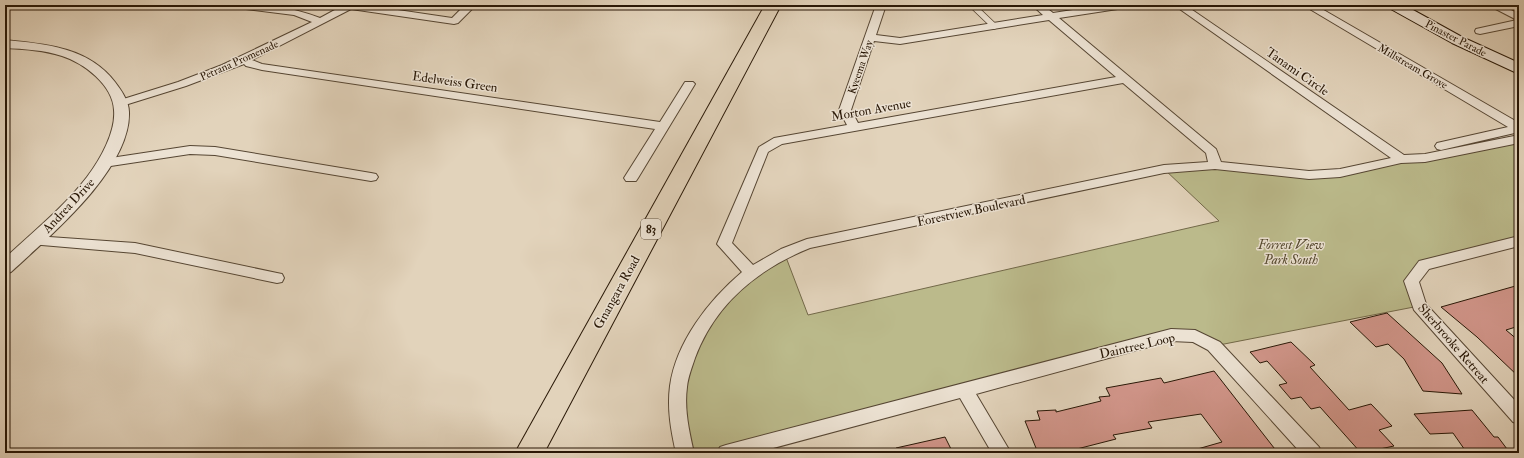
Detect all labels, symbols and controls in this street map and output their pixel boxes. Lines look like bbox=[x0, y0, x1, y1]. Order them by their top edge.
street label: Pinaster Parade bbox=[1423, 17, 1489, 60]
street label: Petrana Promenade bbox=[198, 37, 281, 84]
street label: Kyeema Way bbox=[845, 38, 877, 96]
street label: Millstream Grove bbox=[1376, 41, 1450, 92]
street label: Tanami Circle bbox=[1263, 44, 1333, 100]
street label: Edelweiss Green bbox=[411, 68, 499, 96]
street label: Morton Avenue bbox=[830, 95, 913, 125]
street label: Andrea Drive bbox=[39, 174, 99, 237]
street label: Forestview Boulevard bbox=[916, 192, 1027, 230]
road number: 83 bbox=[641, 219, 661, 239]
park label: Forrest View Park South bbox=[1257, 237, 1324, 268]
street label: Gnangara Road bbox=[590, 252, 644, 332]
street label: Sherbrooke Retreat bbox=[1414, 300, 1492, 387]
street label: Daintree Loop bbox=[1098, 329, 1177, 363]

